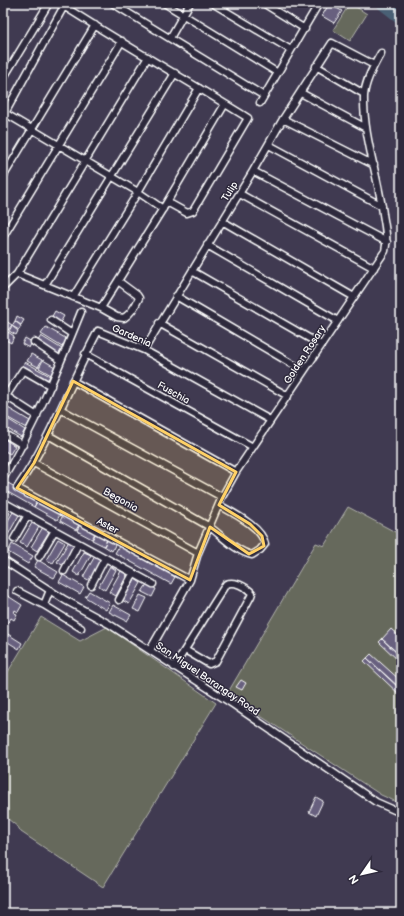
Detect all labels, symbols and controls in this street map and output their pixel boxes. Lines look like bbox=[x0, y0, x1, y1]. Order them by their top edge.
street label: Tulip bbox=[219, 179, 241, 204]
street label: Gardenia bbox=[110, 322, 153, 350]
street label: Golden Rosary bbox=[281, 323, 328, 386]
street label: Fuschia bbox=[155, 379, 192, 407]
street label: Begonia bbox=[101, 485, 140, 514]
street label: Aster bbox=[95, 515, 121, 537]
street label: San Miguel Barangay Road bbox=[153, 640, 262, 718]
north arrow bbox=[342, 854, 382, 894]
text: N bbox=[346, 872, 362, 886]

